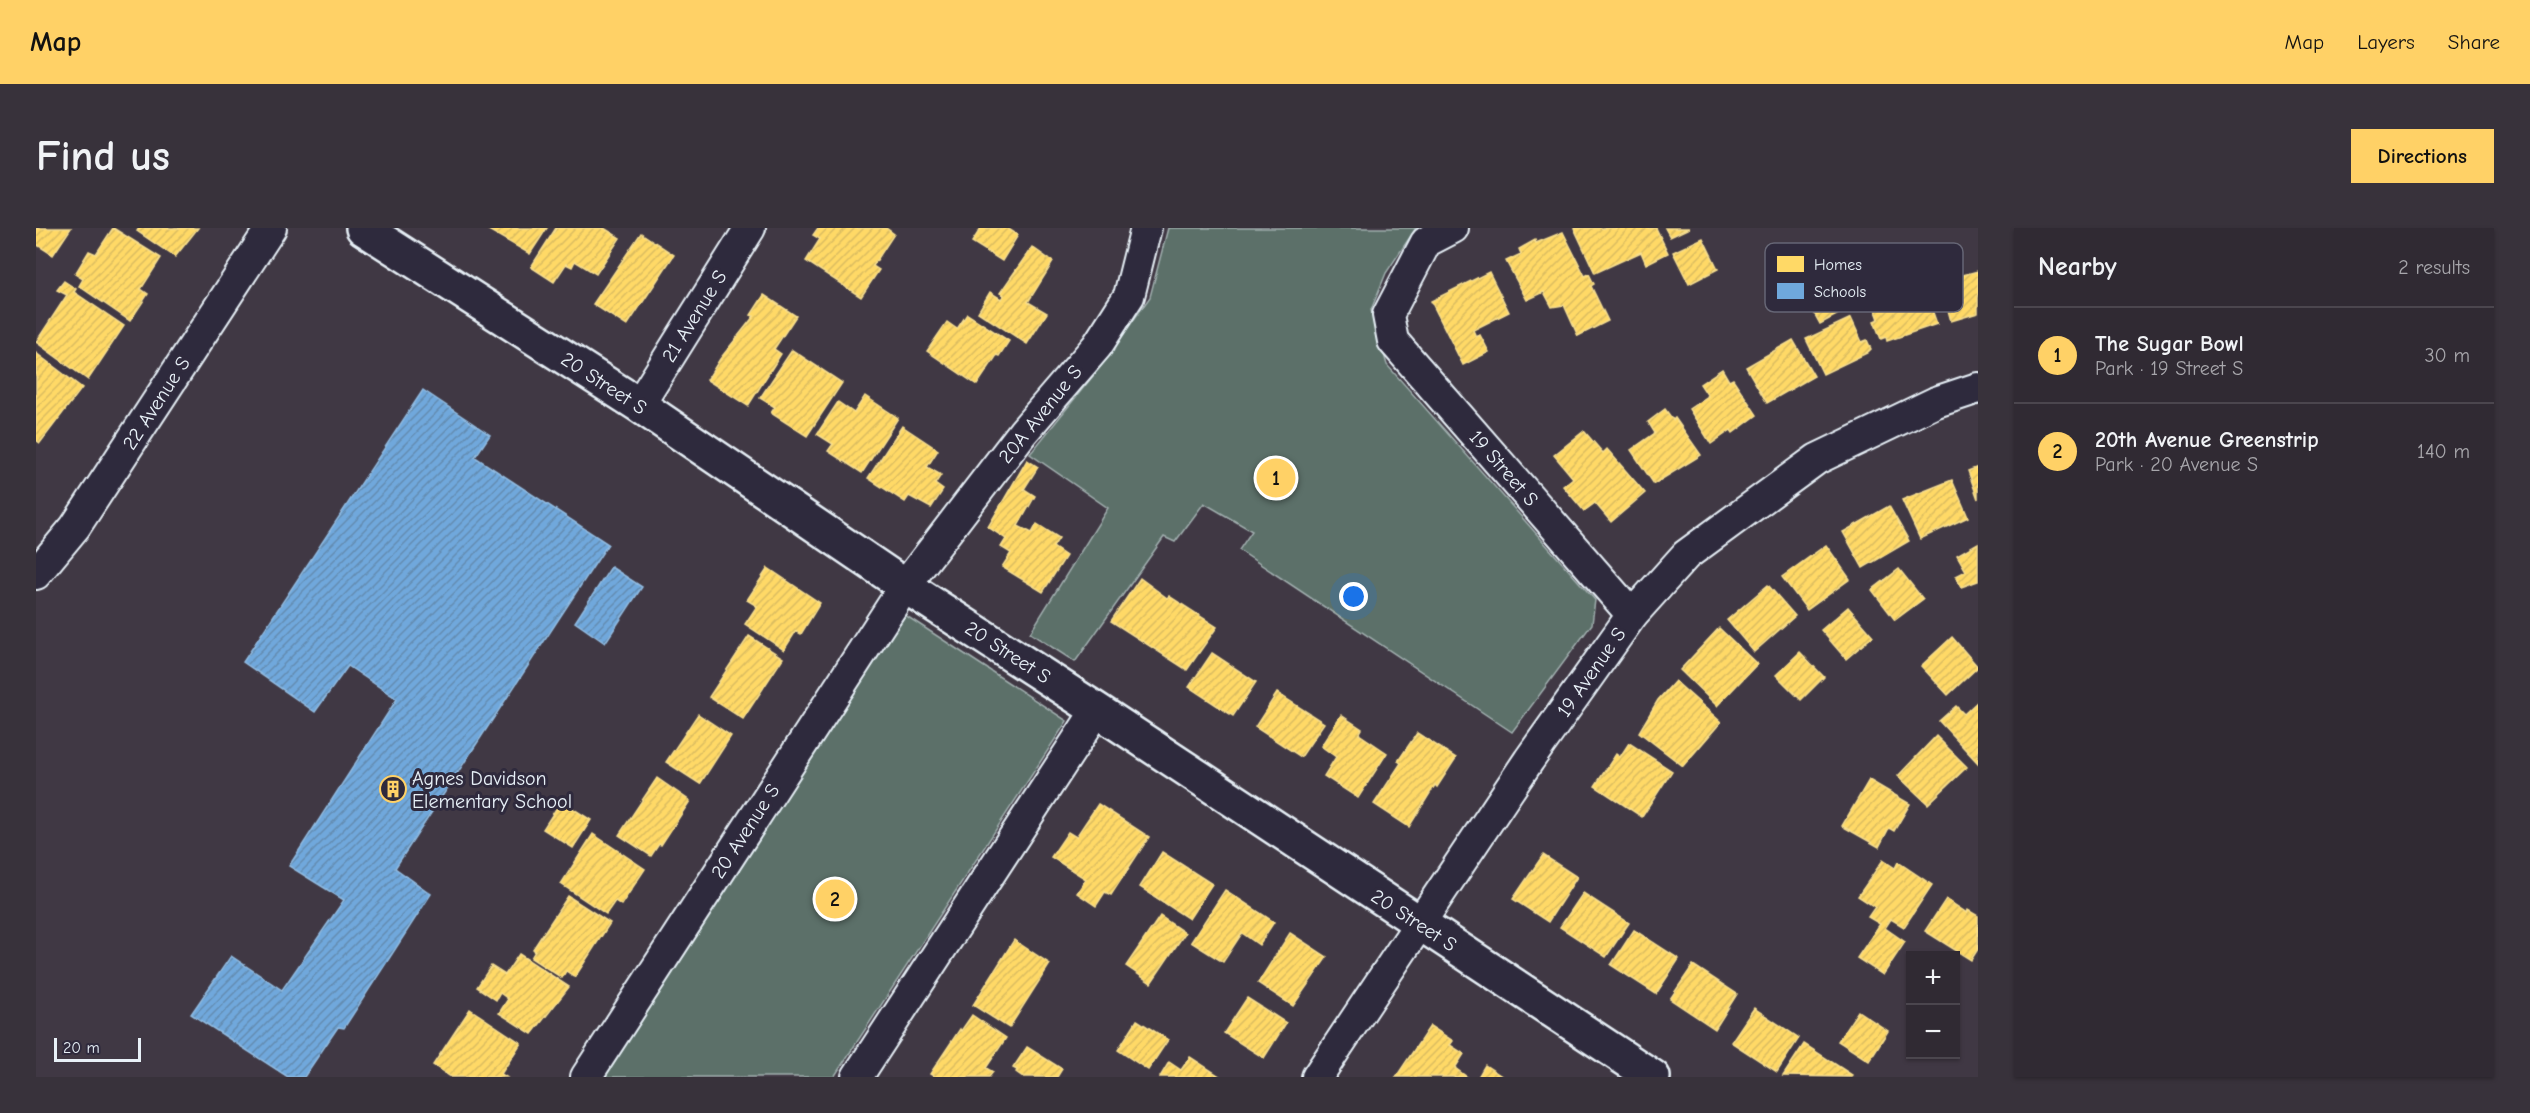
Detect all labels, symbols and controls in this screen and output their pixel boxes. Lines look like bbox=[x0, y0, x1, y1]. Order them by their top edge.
text: Map bbox=[30, 26, 81, 58]
text: Map bbox=[2285, 30, 2324, 54]
text: Layers bbox=[2357, 30, 2415, 54]
text: Share bbox=[2448, 30, 2500, 54]
button: Directions bbox=[2351, 129, 2494, 183]
text: Find us bbox=[36, 132, 170, 181]
legend bbox=[1765, 243, 1963, 312]
text: Nearby bbox=[2038, 252, 2117, 282]
text: Homes bbox=[1814, 256, 1862, 274]
text: 2 results bbox=[2398, 256, 2470, 279]
street label: 21 Avenue S bbox=[657, 266, 732, 366]
text: Schools bbox=[1814, 283, 1867, 301]
text: The Sugar Bowl bbox=[2095, 331, 2244, 357]
text: 1 bbox=[2054, 344, 2061, 367]
text: 30 m bbox=[2424, 344, 2470, 367]
street label: 20 Street S bbox=[557, 347, 651, 420]
street label: 22 Avenue S bbox=[118, 352, 195, 454]
text: Park · 19 Street S bbox=[2095, 357, 2243, 380]
street label: 20A Avenue S bbox=[994, 361, 1087, 468]
street label: 19 Street S bbox=[1464, 426, 1543, 511]
text: 20th Avenue Greenstrip bbox=[2095, 427, 2319, 453]
text: 2 bbox=[2053, 440, 2062, 463]
text: 140 m bbox=[2417, 440, 2470, 463]
text: Park · 20 Avenue S bbox=[2095, 453, 2258, 476]
pin: 1 bbox=[1256, 456, 1296, 500]
your location bbox=[1339, 582, 1368, 611]
street label: 20 Street S bbox=[961, 616, 1055, 689]
street label: 19 Avenue S bbox=[1552, 623, 1631, 721]
place label: Agnes Davidson Elementary School bbox=[412, 767, 572, 813]
building icon: Agnes Davidson Elementary School bbox=[378, 774, 408, 804]
street label: 20 Avenue S bbox=[706, 780, 784, 883]
pin: 2 bbox=[816, 876, 854, 922]
street label: 20 Street S bbox=[1367, 884, 1461, 957]
map controls bbox=[1906, 951, 1960, 1059]
button: + bbox=[1906, 951, 1960, 1005]
button: − bbox=[1906, 1005, 1960, 1059]
scale bar bbox=[54, 1035, 141, 1062]
text: 20 m bbox=[63, 1039, 100, 1057]

